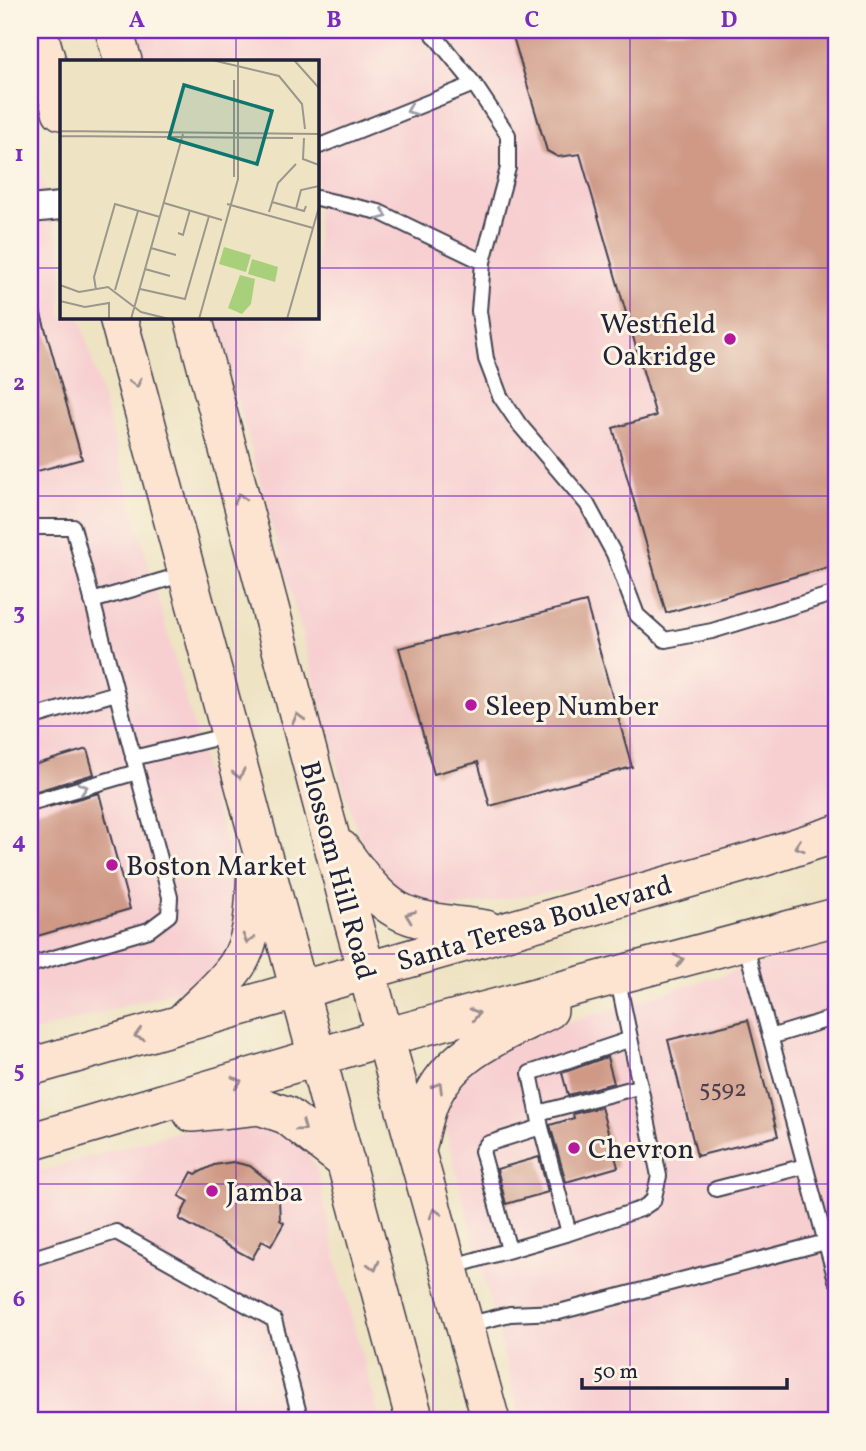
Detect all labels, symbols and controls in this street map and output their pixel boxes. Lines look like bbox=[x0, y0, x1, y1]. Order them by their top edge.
text: A bbox=[129, 5, 145, 37]
text: B bbox=[326, 5, 342, 37]
text: C bbox=[525, 5, 539, 37]
text: D bbox=[721, 5, 738, 37]
inset map bbox=[60, 60, 318, 318]
one-way arrow bbox=[405, 101, 417, 115]
text: 1 bbox=[14, 139, 24, 171]
one-way arrow bbox=[376, 206, 388, 220]
place label: Westfield Oakridge bbox=[600, 306, 716, 377]
marker: Westfield Oakridge bbox=[722, 331, 738, 347]
text: 2 bbox=[13, 368, 25, 400]
one-way arrow bbox=[128, 376, 142, 388]
one-way arrow bbox=[234, 492, 248, 504]
text: 3 bbox=[13, 597, 25, 629]
place label: Sleep Number bbox=[485, 688, 659, 727]
marker: Sleep Number bbox=[463, 697, 479, 713]
one-way arrow bbox=[292, 712, 306, 724]
street label: Blossom Hill Road bbox=[289, 757, 385, 984]
one-way arrow bbox=[231, 767, 245, 779]
one-way arrow bbox=[77, 781, 89, 796]
text: 4 bbox=[12, 826, 26, 858]
one-way arrow bbox=[794, 837, 806, 852]
place label: Boston Market bbox=[126, 848, 307, 887]
marker: Boston Market bbox=[104, 857, 120, 873]
street label: Santa Teresa Boulevard bbox=[393, 866, 677, 982]
one-way arrow bbox=[405, 911, 417, 925]
one-way arrow bbox=[241, 933, 256, 945]
one-way arrow bbox=[673, 954, 685, 968]
one-way arrow bbox=[468, 1008, 480, 1022]
one-way arrow bbox=[133, 1027, 145, 1042]
text: 5 bbox=[13, 1055, 25, 1087]
house number: 5592 bbox=[699, 1073, 747, 1107]
one-way arrow bbox=[230, 1076, 242, 1090]
one-way arrow bbox=[430, 1081, 443, 1094]
one-way arrow bbox=[294, 1119, 307, 1132]
place label: Chevron bbox=[588, 1131, 694, 1170]
marker: Chevron bbox=[566, 1140, 582, 1156]
place label: Jamba bbox=[226, 1174, 303, 1213]
marker: Jamba bbox=[204, 1183, 220, 1199]
one-way arrow bbox=[428, 1208, 443, 1220]
one-way arrow bbox=[366, 1260, 380, 1272]
text: 6 bbox=[13, 1284, 25, 1316]
scale bar bbox=[582, 1346, 787, 1390]
text: 50 m bbox=[593, 1358, 638, 1387]

